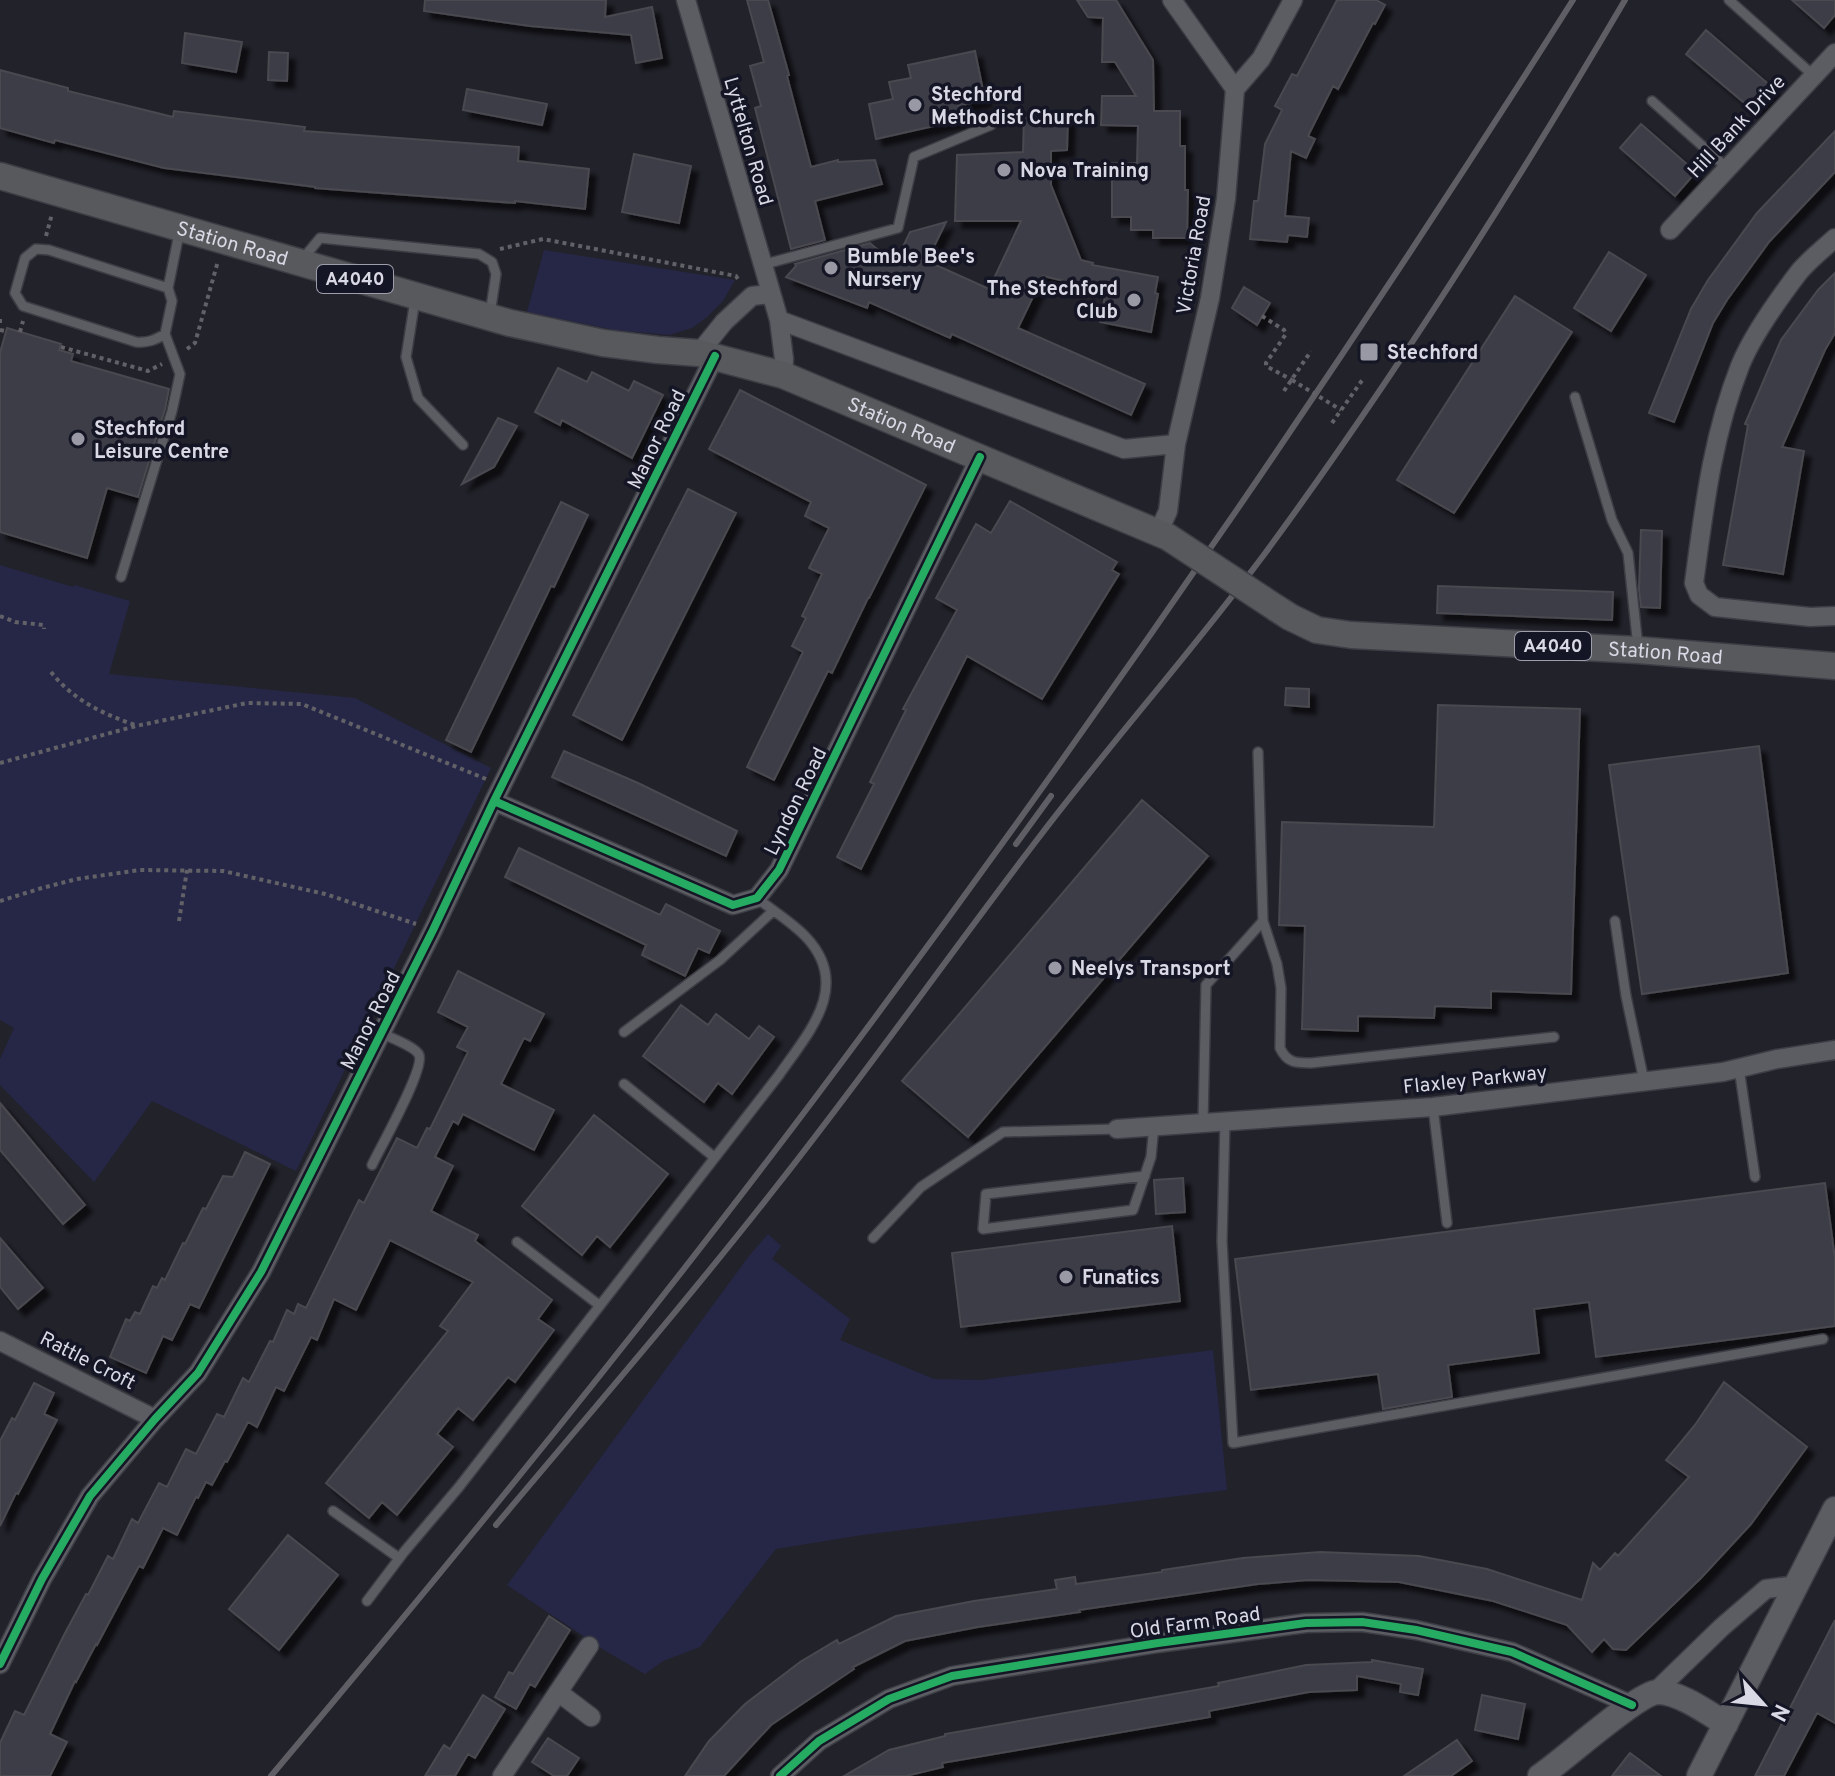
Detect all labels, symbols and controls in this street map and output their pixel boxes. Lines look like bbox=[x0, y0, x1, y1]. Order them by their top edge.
street label: Hill Bank Drive bbox=[1683, 70, 1792, 185]
street label: Lyttelton Road bbox=[716, 74, 778, 209]
place label: Stechford Methodist Church bbox=[931, 83, 1096, 132]
marker: Stechford Methodist Church bbox=[906, 96, 924, 114]
place label: Nova Training bbox=[1020, 159, 1149, 185]
marker: Nova Training bbox=[995, 161, 1013, 179]
street label: Victoria Road bbox=[1172, 194, 1218, 317]
street label: Station Road bbox=[173, 217, 291, 273]
place label: Bumble Bee's Nursery bbox=[847, 245, 975, 294]
marker: Bumble Bee's Nursery bbox=[822, 259, 840, 277]
road number: A4040 bbox=[317, 265, 393, 293]
place label: The Stechford Club bbox=[987, 277, 1118, 326]
marker: The Stechford Club bbox=[1125, 291, 1143, 309]
marker: Stechford bbox=[1358, 341, 1380, 363]
place label: Stechford bbox=[1387, 341, 1478, 367]
street label: Manor Road bbox=[623, 386, 693, 494]
street label: Station Road bbox=[843, 392, 959, 461]
place label: Stechford Leisure Centre bbox=[94, 417, 229, 466]
marker: Stechford Leisure Centre bbox=[69, 430, 87, 448]
road number: A4040 bbox=[1515, 632, 1591, 660]
street label: Station Road bbox=[1607, 637, 1724, 672]
street label: Lyndon Road bbox=[759, 743, 834, 860]
place label: Neelys Transport bbox=[1071, 957, 1231, 983]
marker: Neelys Transport bbox=[1046, 959, 1064, 977]
street label: Manor Road bbox=[336, 967, 408, 1075]
street label: Flaxley Parkway bbox=[1402, 1060, 1549, 1101]
place label: Funatics bbox=[1082, 1266, 1160, 1292]
marker: Funatics bbox=[1057, 1268, 1075, 1286]
street label: Rattle Croft bbox=[35, 1327, 139, 1397]
street label: Old Farm Road bbox=[1128, 1602, 1262, 1646]
north arrow bbox=[1723, 1664, 1803, 1744]
text: N bbox=[1763, 1699, 1794, 1725]

